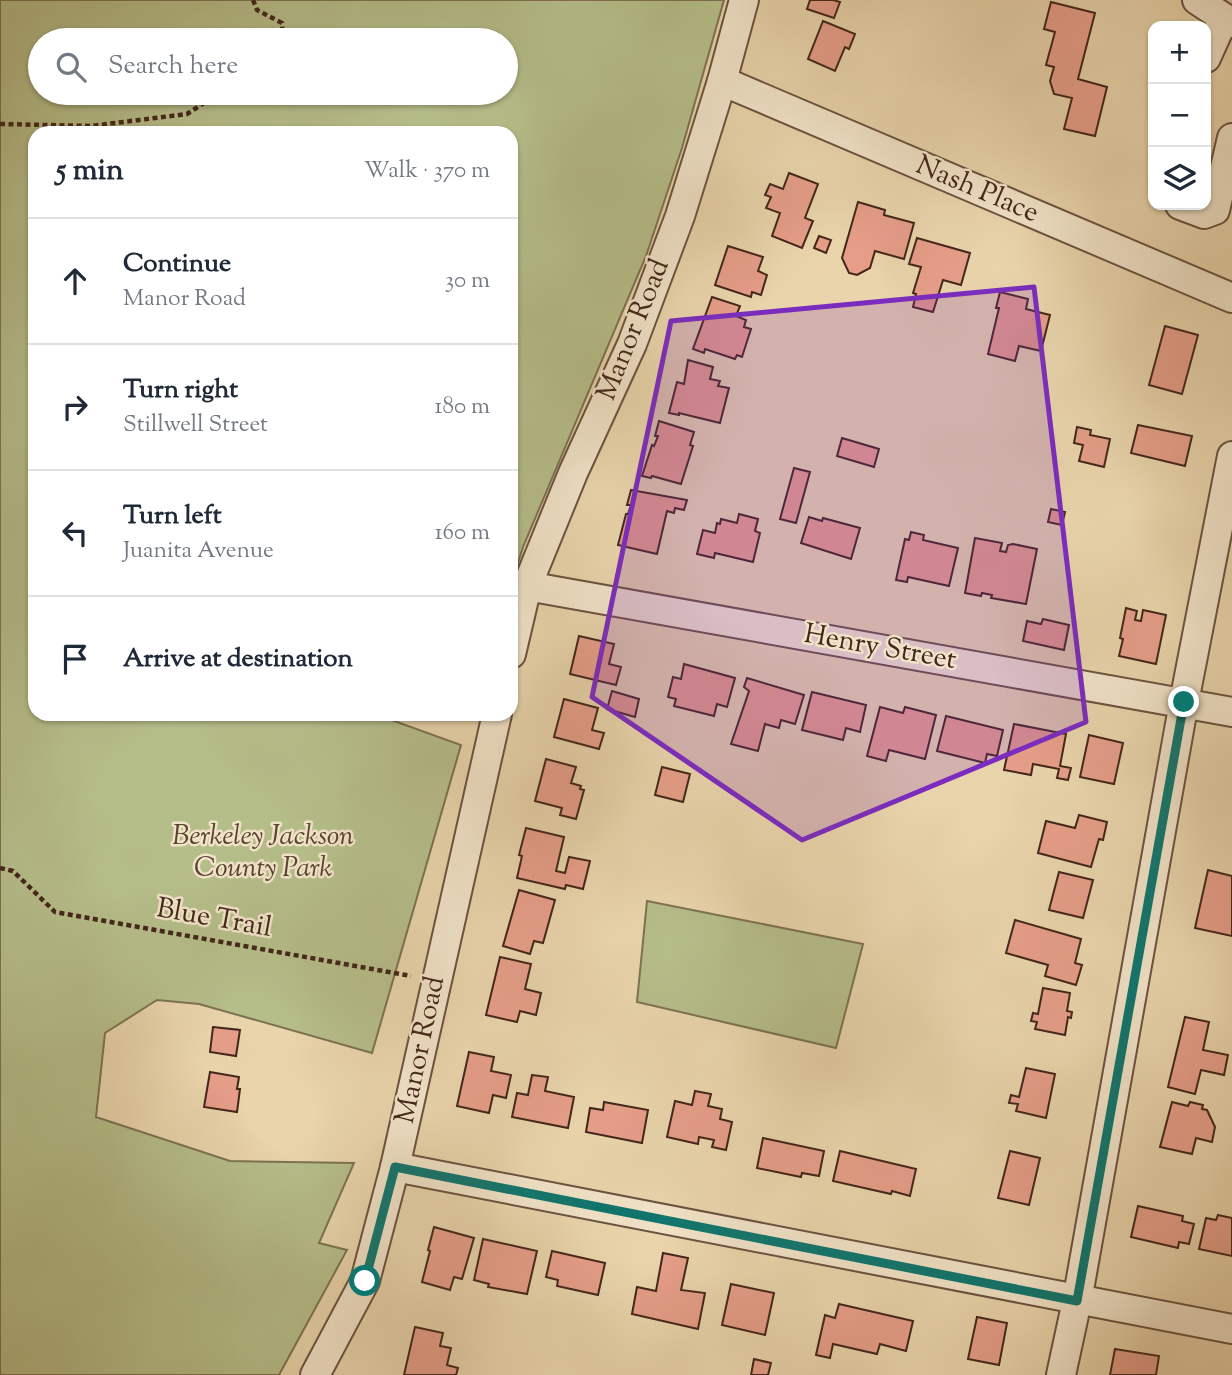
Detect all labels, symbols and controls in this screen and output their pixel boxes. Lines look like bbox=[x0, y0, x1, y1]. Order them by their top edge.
map controls bbox=[1148, 21, 1211, 210]
button: + bbox=[1148, 21, 1211, 84]
search box bbox=[28, 28, 518, 105]
icon: search bbox=[52, 48, 90, 86]
text: Search here bbox=[108, 48, 238, 85]
button: − bbox=[1148, 84, 1211, 147]
street label: Nash Place bbox=[909, 146, 1045, 234]
button: layers bbox=[1148, 147, 1211, 210]
text: 5 min bbox=[56, 150, 124, 193]
text: Walk · 370 m bbox=[364, 155, 490, 188]
text: Continue bbox=[123, 246, 231, 283]
street label: Manor Road bbox=[587, 253, 681, 407]
icon: ahead bbox=[56, 262, 94, 300]
text: 30 m bbox=[445, 265, 490, 298]
text: Manor Road bbox=[123, 283, 246, 316]
text: Turn right bbox=[123, 372, 238, 409]
icon: right bbox=[56, 388, 94, 426]
text: 180 m bbox=[435, 391, 490, 424]
text: Stillwell Street bbox=[123, 409, 268, 442]
text: Turn left bbox=[123, 498, 222, 535]
icon: left bbox=[56, 514, 94, 552]
text: 160 m bbox=[435, 517, 490, 550]
text: Juanita Avenue bbox=[123, 535, 274, 568]
street label: Henry Street bbox=[801, 615, 960, 681]
icon: arrive bbox=[56, 640, 94, 678]
text: Arrive at destination bbox=[123, 641, 353, 678]
route end bbox=[1168, 686, 1199, 717]
park label: Berkeley Jackson County Park bbox=[172, 817, 354, 889]
street label: Blue Trail bbox=[153, 889, 275, 949]
street label: Manor Road bbox=[386, 972, 456, 1127]
route start bbox=[349, 1265, 380, 1296]

